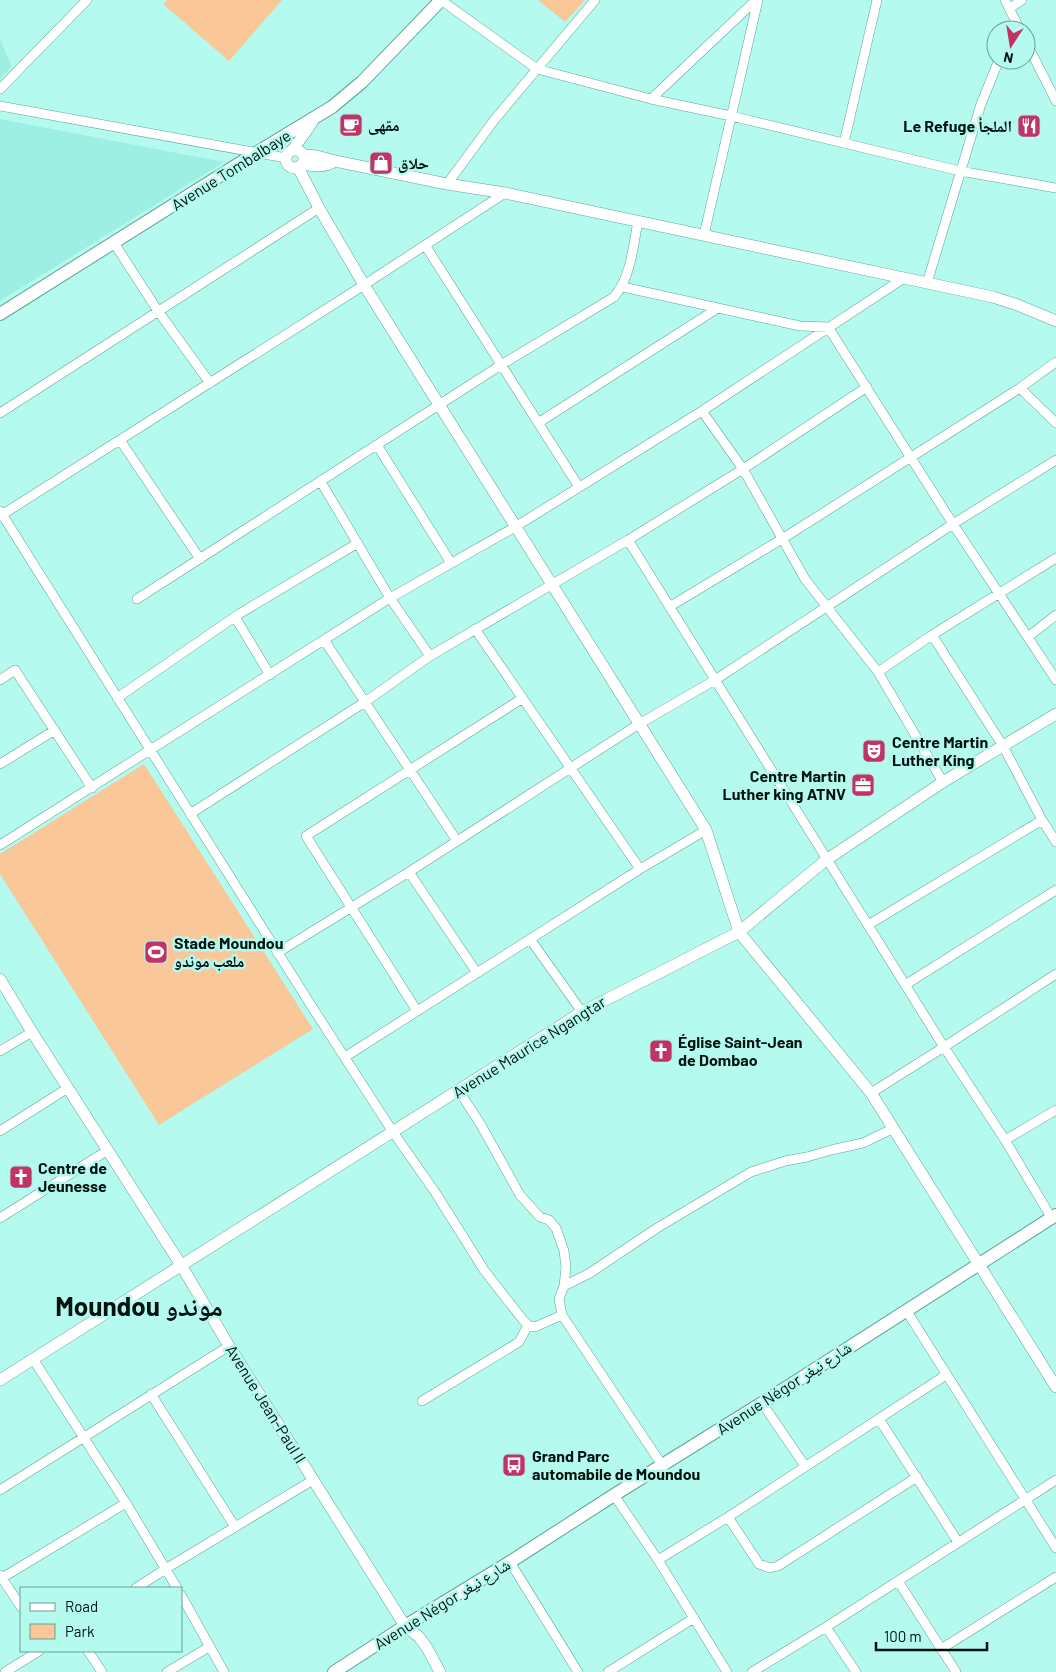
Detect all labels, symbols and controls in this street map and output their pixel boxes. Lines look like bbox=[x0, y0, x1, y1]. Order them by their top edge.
north arrow bbox=[986, 20, 1036, 70]
text: N bbox=[1002, 49, 1015, 67]
cafe icon: مقهى bbox=[338, 112, 364, 138]
restaurant icon: Le Refuge الملجأ bbox=[1016, 113, 1042, 139]
place label: مقهى bbox=[368, 115, 400, 135]
place label: Le Refuge الملجأ bbox=[903, 116, 1012, 135]
street label: Avenue Tombalbaye bbox=[168, 125, 294, 214]
shop icon: حلاق bbox=[368, 150, 394, 176]
place label: حلاق bbox=[398, 153, 429, 173]
place label: Centre Martin Luther King bbox=[892, 732, 988, 769]
theatre icon: Centre Martin Luther King bbox=[861, 738, 887, 764]
place label: Centre Martin Luther king ATNV bbox=[723, 766, 846, 803]
office icon: Centre Martin Luther king ATNV bbox=[850, 772, 876, 798]
place label: Stade Moundou ملعب موندو bbox=[174, 933, 284, 971]
sports icon: Stade Moundou ملعب موندو bbox=[143, 939, 169, 965]
street label: Avenue Maurice Ngangtar bbox=[449, 992, 609, 1101]
place label: Église Saint-Jean de Dombao bbox=[678, 1032, 803, 1069]
church icon: Église Saint-Jean de Dombao bbox=[648, 1038, 674, 1064]
place label: Centre de Jeunesse bbox=[38, 1158, 107, 1195]
church icon: Centre de Jeunesse bbox=[8, 1164, 34, 1190]
district label: Moundou موندو bbox=[55, 1290, 223, 1321]
street label: Avenue Négor شارع نيغر bbox=[713, 1337, 856, 1440]
street label: Avenue Jean-Paul II bbox=[222, 1341, 311, 1466]
place label: Grand Parc automabile de Moundou bbox=[532, 1446, 700, 1483]
bus stop icon: Grand Parc automabile de Moundou bbox=[501, 1452, 527, 1478]
street label: Avenue Négor شارع نيغر bbox=[370, 1554, 514, 1655]
legend bbox=[20, 1587, 182, 1652]
text: Road bbox=[65, 1597, 98, 1615]
scale bar bbox=[876, 1620, 987, 1652]
text: Park bbox=[65, 1622, 95, 1640]
text: 100 m bbox=[884, 1627, 922, 1645]

